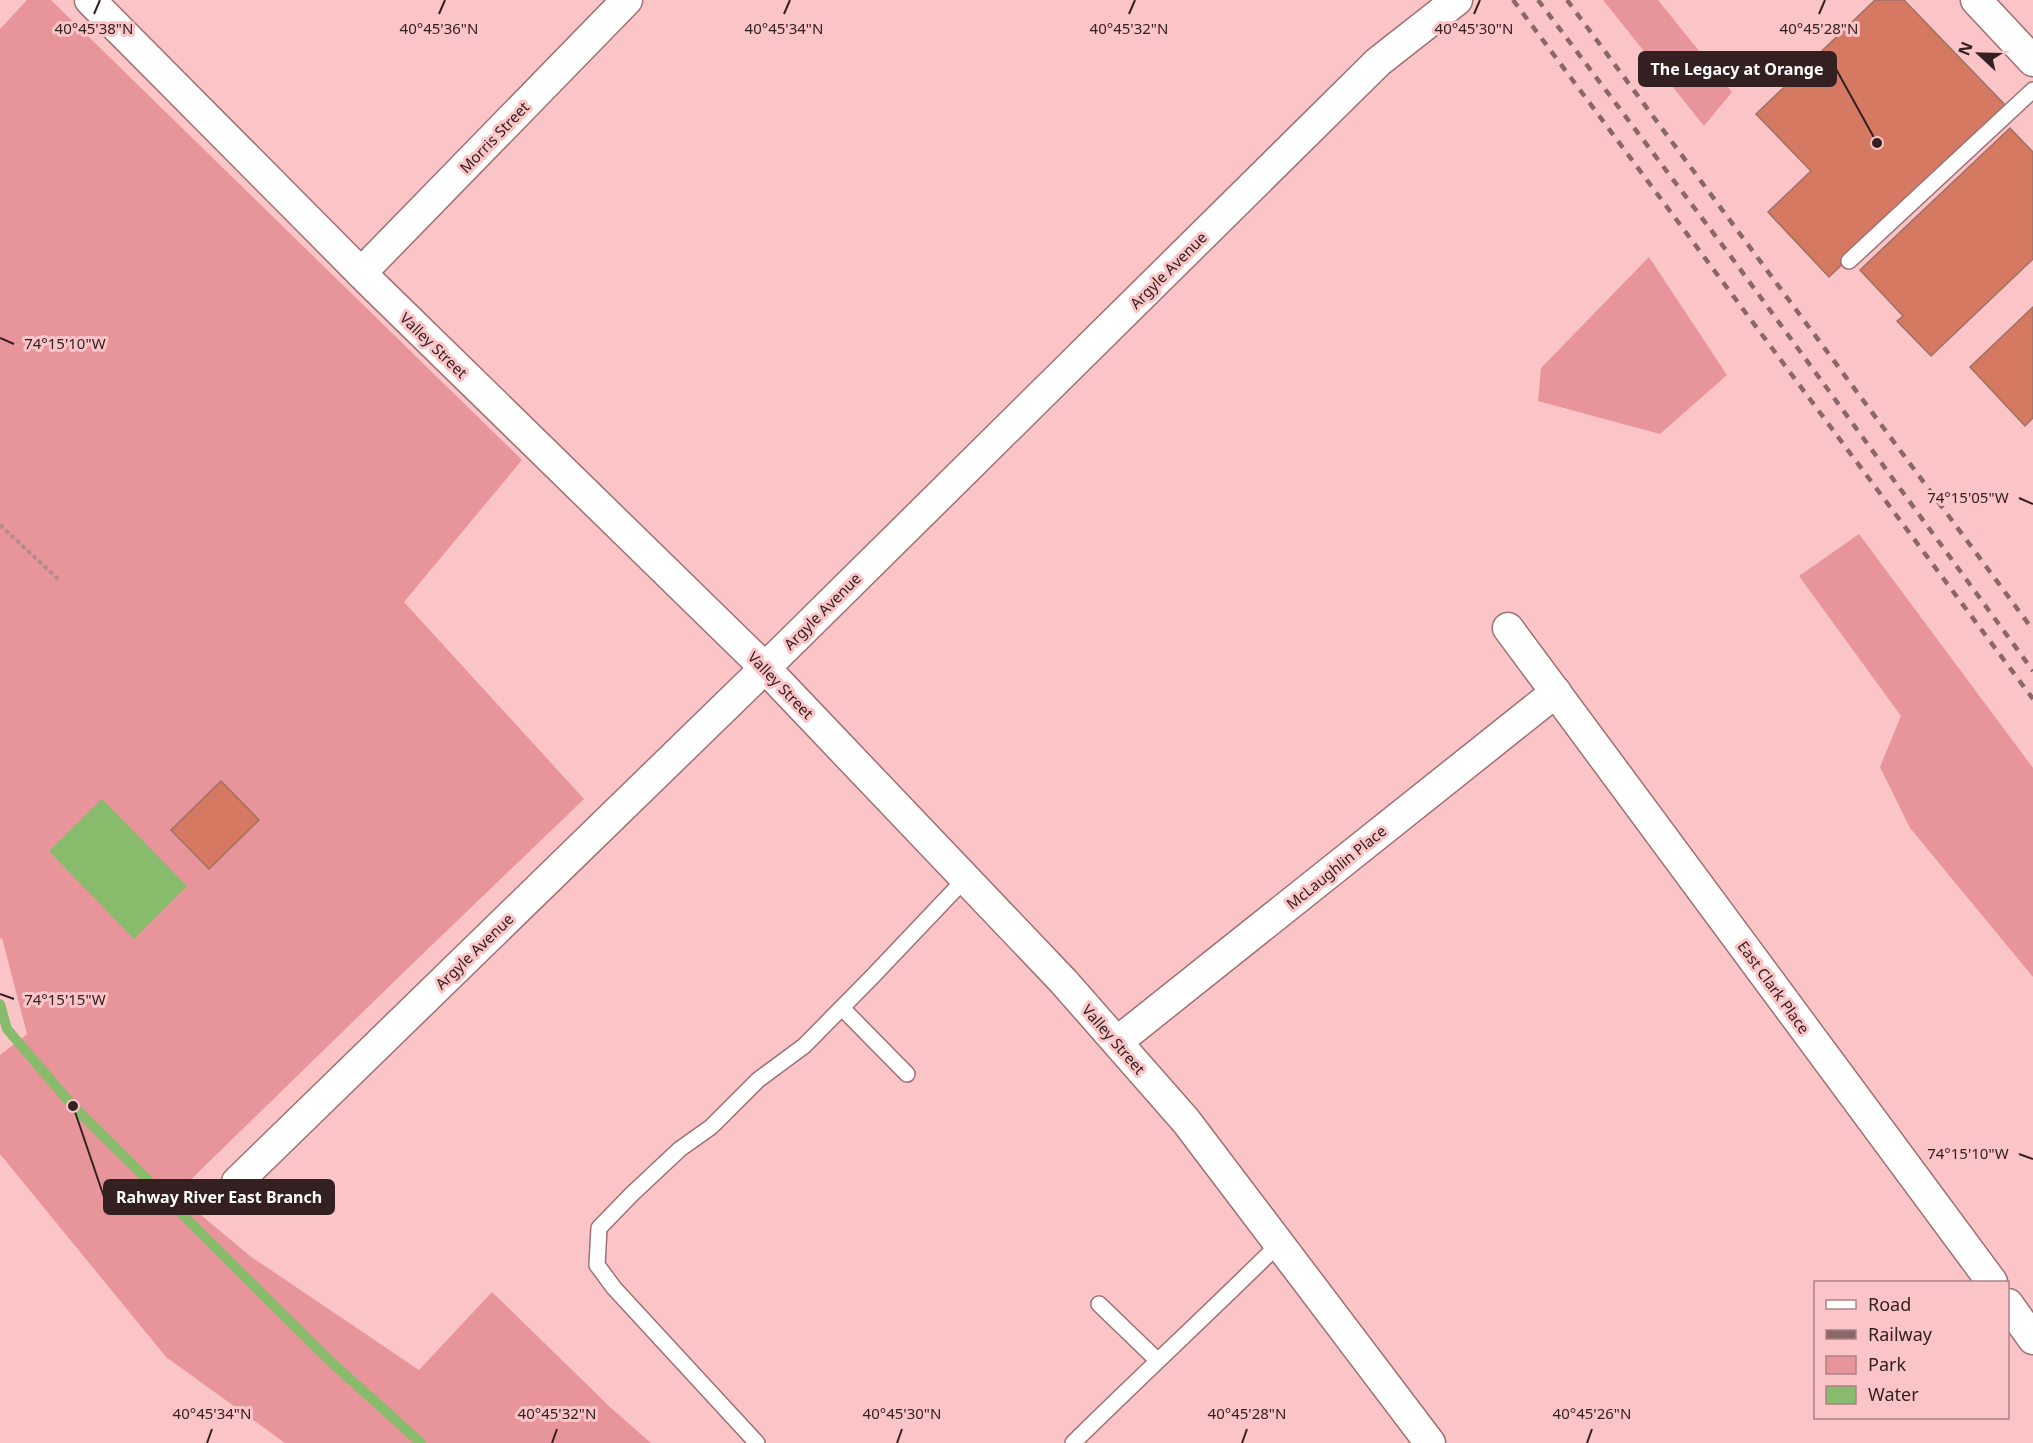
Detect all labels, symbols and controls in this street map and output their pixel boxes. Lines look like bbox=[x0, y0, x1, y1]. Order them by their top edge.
text: 40°45'38"N bbox=[55, 18, 133, 38]
text: 40°45'36"N bbox=[400, 18, 478, 38]
text: 40°45'34"N bbox=[745, 18, 823, 38]
text: 40°45'32"N bbox=[1090, 18, 1168, 38]
text: 40°45'30"N bbox=[1435, 18, 1513, 38]
text: 40°45'28"N bbox=[1780, 18, 1858, 38]
north arrow bbox=[1949, 24, 2009, 84]
text: N bbox=[1952, 38, 1978, 59]
callout: The Legacy at Orange bbox=[1639, 52, 1836, 86]
text: The Legacy at Orange bbox=[1651, 58, 1823, 80]
street label: Morris Street bbox=[455, 97, 534, 177]
street label: Argyle Avenue bbox=[1125, 227, 1211, 313]
street label: Valley Street bbox=[396, 308, 472, 383]
text: 74°15'10"W bbox=[24, 333, 106, 353]
text: 74°15'05"W bbox=[1927, 487, 2009, 507]
street label: Argyle Avenue bbox=[779, 568, 865, 654]
street label: Valley Street bbox=[744, 647, 819, 723]
street label: McLaughlin Place bbox=[1282, 821, 1390, 913]
street label: Argyle Avenue bbox=[431, 909, 517, 993]
street label: East Clark Place bbox=[1734, 937, 1814, 1037]
text: 74°15'15"W bbox=[24, 989, 106, 1009]
street label: Valley Street bbox=[1078, 1000, 1150, 1079]
text: 74°15'10"W bbox=[1927, 1143, 2009, 1163]
callout: Rahway River East Branch bbox=[104, 1180, 334, 1214]
text: Rahway River East Branch bbox=[116, 1186, 322, 1208]
legend bbox=[1814, 1281, 2009, 1419]
text: Road bbox=[1868, 1292, 1911, 1316]
text: Railway bbox=[1868, 1322, 1933, 1346]
text: Park bbox=[1868, 1352, 1906, 1376]
text: Water bbox=[1868, 1382, 1919, 1406]
text: 40°45'34"N bbox=[173, 1403, 251, 1423]
text: 40°45'32"N bbox=[518, 1403, 596, 1423]
text: 40°45'30"N bbox=[863, 1403, 941, 1423]
text: 40°45'28"N bbox=[1208, 1403, 1286, 1423]
text: 40°45'26"N bbox=[1553, 1403, 1631, 1423]

